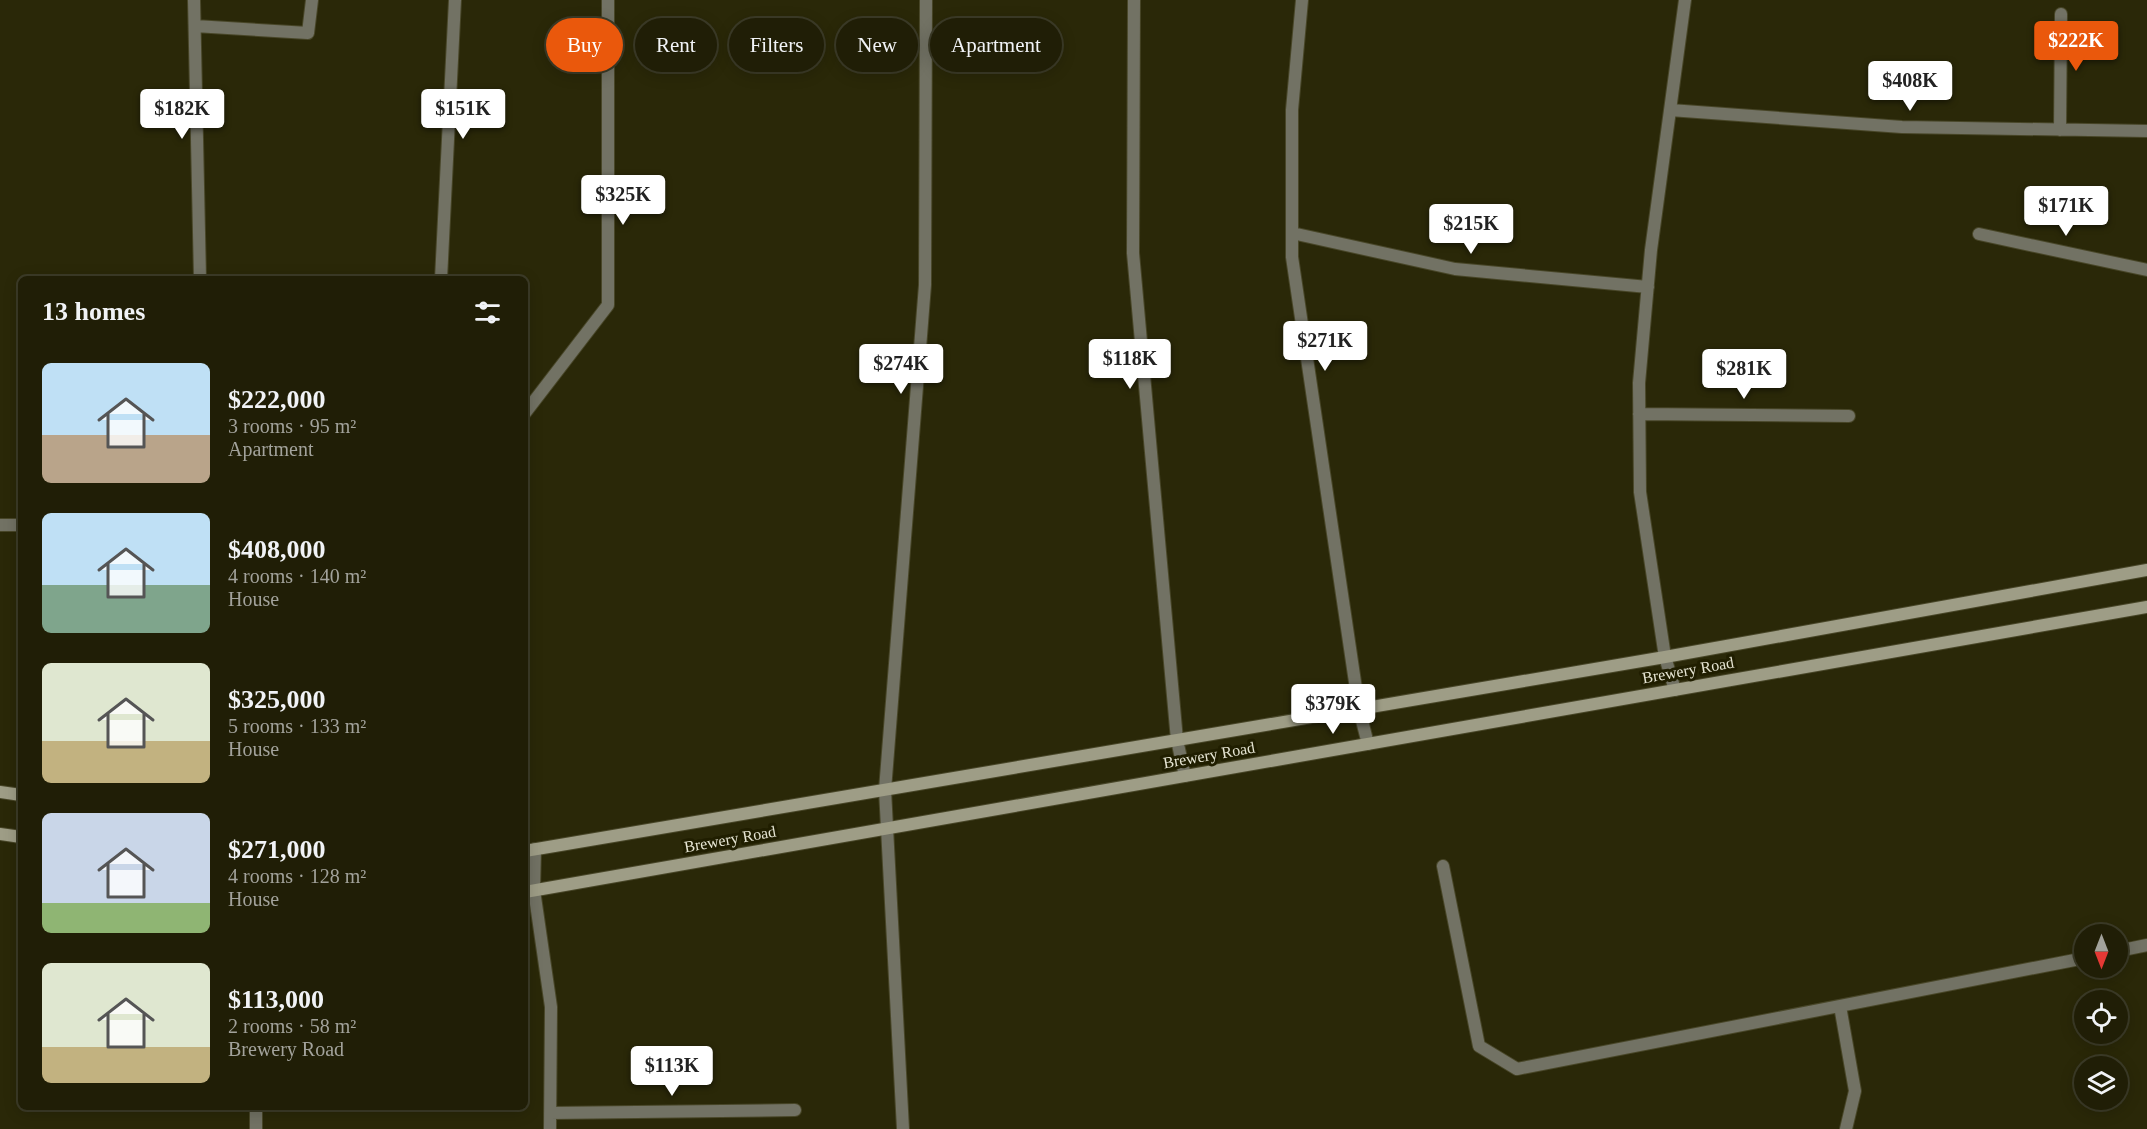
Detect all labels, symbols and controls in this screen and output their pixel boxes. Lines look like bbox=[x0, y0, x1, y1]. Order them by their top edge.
chip: Buy bbox=[546, 18, 623, 72]
chip: Rent bbox=[635, 18, 717, 72]
chip: Filters bbox=[729, 18, 824, 72]
chip: New bbox=[836, 18, 918, 72]
chip: Apartment bbox=[930, 18, 1062, 72]
pin: $222K bbox=[2034, 21, 2118, 72]
text: $222K bbox=[2048, 29, 2104, 51]
pin: $408K bbox=[1868, 61, 1952, 112]
text: $408K bbox=[1882, 69, 1938, 91]
pin: $182K bbox=[140, 89, 224, 140]
pin: $151K bbox=[421, 89, 505, 140]
text: $182K bbox=[154, 97, 210, 119]
text: $151K bbox=[435, 97, 491, 119]
pin: $325K bbox=[581, 175, 665, 226]
text: $325K bbox=[595, 183, 651, 205]
pin: $171K bbox=[2024, 186, 2108, 237]
text: $171K bbox=[2038, 194, 2094, 216]
pin: $215K bbox=[1429, 204, 1513, 255]
text: $215K bbox=[1443, 212, 1499, 234]
icon: filters bbox=[471, 296, 504, 329]
text: 13 homes bbox=[42, 297, 145, 326]
pin: $271K bbox=[1283, 321, 1367, 372]
text: $271K bbox=[1297, 329, 1353, 351]
pin: $118K bbox=[1088, 339, 1172, 390]
pin: $274K bbox=[859, 344, 943, 395]
text: $118K bbox=[1103, 347, 1157, 369]
pin: $281K bbox=[1702, 349, 1786, 400]
text: $274K bbox=[873, 352, 929, 374]
text: $281K bbox=[1716, 357, 1772, 379]
text: $222,000 bbox=[228, 385, 326, 414]
icon: home bbox=[90, 387, 162, 459]
text: 3 rooms · 95 m² bbox=[228, 415, 356, 437]
text: Apartment bbox=[228, 438, 314, 460]
text: $408,000 bbox=[228, 535, 326, 564]
icon: home bbox=[90, 537, 162, 609]
text: 4 rooms · 140 m² bbox=[228, 565, 366, 587]
text: House bbox=[228, 588, 279, 610]
street label: Brewery Road bbox=[1641, 654, 1735, 687]
pin: $379K bbox=[1291, 684, 1375, 735]
text: $325,000 bbox=[228, 685, 326, 714]
icon: home bbox=[90, 687, 162, 759]
text: $379K bbox=[1305, 692, 1361, 714]
text: 5 rooms · 133 m² bbox=[228, 715, 366, 737]
text: House bbox=[228, 738, 279, 760]
street label: Brewery Road bbox=[1162, 739, 1256, 772]
street label: Brewery Road bbox=[683, 823, 777, 856]
text: $271,000 bbox=[228, 835, 326, 864]
icon: home bbox=[90, 837, 162, 909]
text: 4 rooms · 128 m² bbox=[228, 865, 366, 887]
text: House bbox=[228, 888, 279, 910]
north arrow bbox=[2074, 924, 2128, 978]
map controls bbox=[2074, 924, 2128, 1110]
text: $113,000 bbox=[228, 985, 324, 1014]
icon: home bbox=[90, 987, 162, 1059]
button: locate bbox=[2074, 990, 2128, 1044]
text: 2 rooms · 58 m² bbox=[228, 1015, 356, 1037]
text: Brewery Road bbox=[228, 1038, 344, 1060]
pin: $113K bbox=[630, 1046, 714, 1097]
text: $113K bbox=[645, 1054, 699, 1076]
button: layers bbox=[2074, 1056, 2128, 1110]

